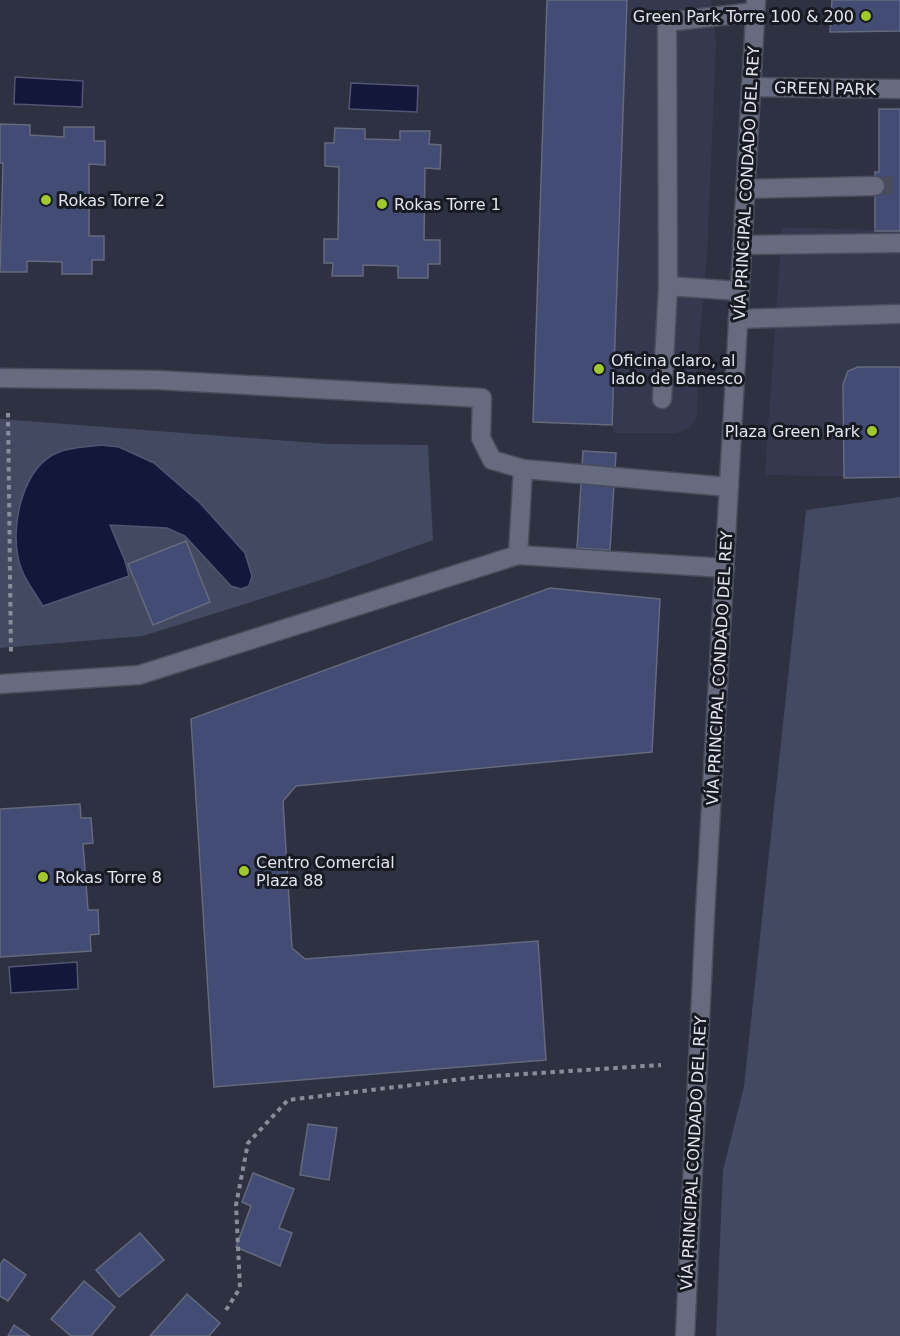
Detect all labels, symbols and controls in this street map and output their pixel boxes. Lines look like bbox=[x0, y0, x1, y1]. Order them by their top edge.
place label: Green Park Torre 100 & 200 bbox=[633, 7, 854, 26]
marker: Green Park Torre 100 & 200 bbox=[859, 9, 873, 23]
street label: VÍA PRINCIPAL CONDADO DEL REY bbox=[730, 45, 763, 321]
street label: GREEN PARK bbox=[774, 78, 877, 99]
place label: Rokas Torre 2 bbox=[58, 191, 165, 210]
marker: Rokas Torre 2 bbox=[39, 193, 53, 207]
place label: Rokas Torre 1 bbox=[394, 195, 501, 214]
marker: Rokas Torre 1 bbox=[375, 197, 389, 211]
place label: Oficina claro, al lado de Banesco bbox=[611, 351, 743, 388]
marker: Oficina claro, al lado de Banesco bbox=[592, 362, 606, 376]
place label: Plaza Green Park bbox=[725, 422, 861, 441]
marker: Plaza Green Park bbox=[865, 424, 879, 438]
street label: VÍA PRINCIPAL CONDADO DEL REY bbox=[703, 530, 736, 806]
place label: Centro Comercial Plaza 88 bbox=[256, 853, 395, 890]
marker: Centro Comercial Plaza 88 bbox=[237, 864, 251, 878]
place label: Rokas Torre 8 bbox=[55, 868, 162, 887]
marker: Rokas Torre 8 bbox=[36, 870, 50, 884]
street label: VÍA PRINCIPAL CONDADO DEL REY bbox=[677, 1015, 710, 1291]

